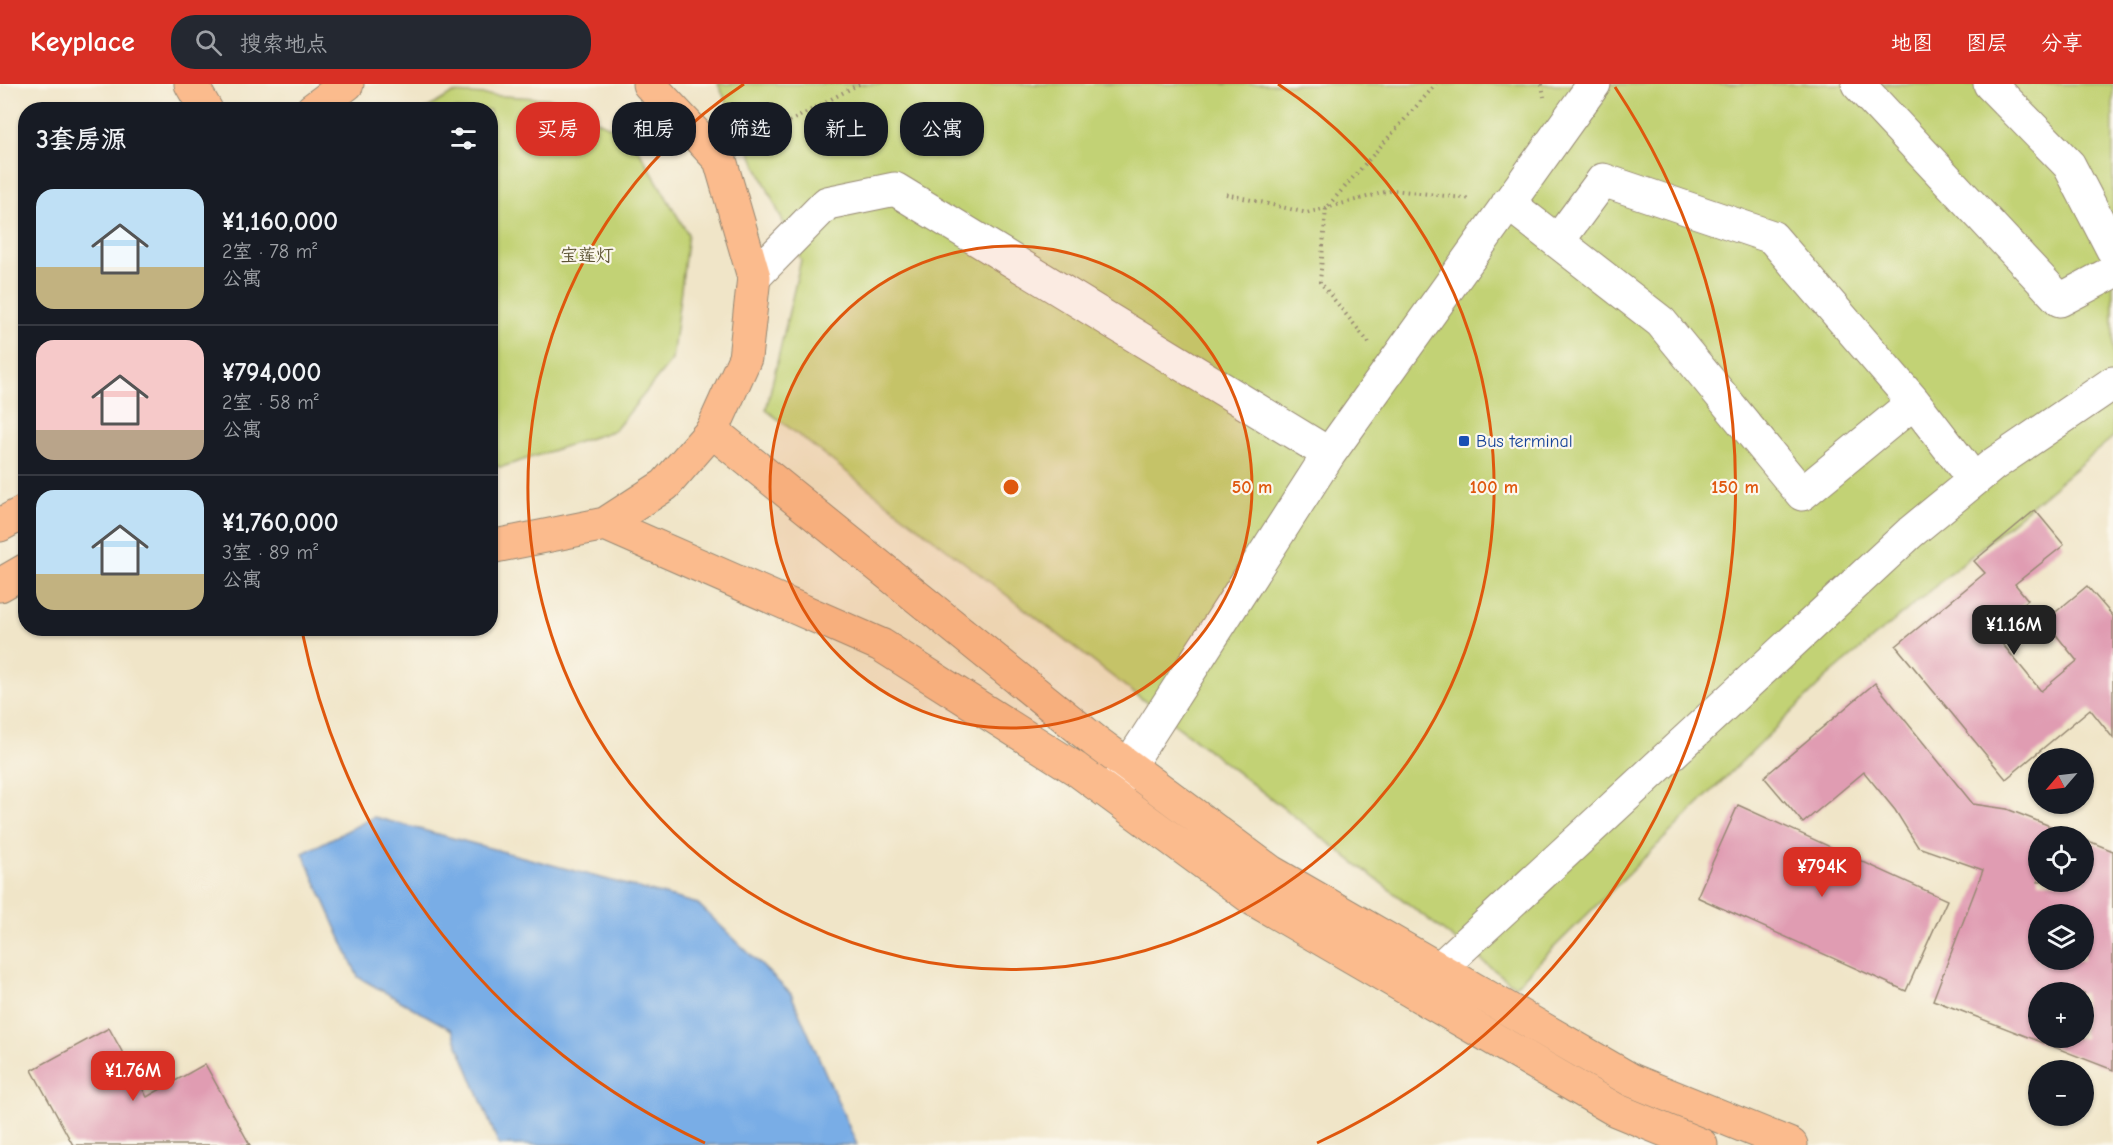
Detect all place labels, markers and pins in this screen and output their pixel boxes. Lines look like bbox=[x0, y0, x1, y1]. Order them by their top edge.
place label: Bus terminal bbox=[1476, 431, 1573, 452]
marker: Bus terminal bbox=[1457, 434, 1471, 448]
centre of rings bbox=[1001, 477, 1021, 497]
pin: ¥1.16M bbox=[1965, 605, 2063, 656]
pin: ¥794K bbox=[1780, 847, 1864, 898]
pin: ¥1.76M bbox=[84, 1051, 182, 1102]

